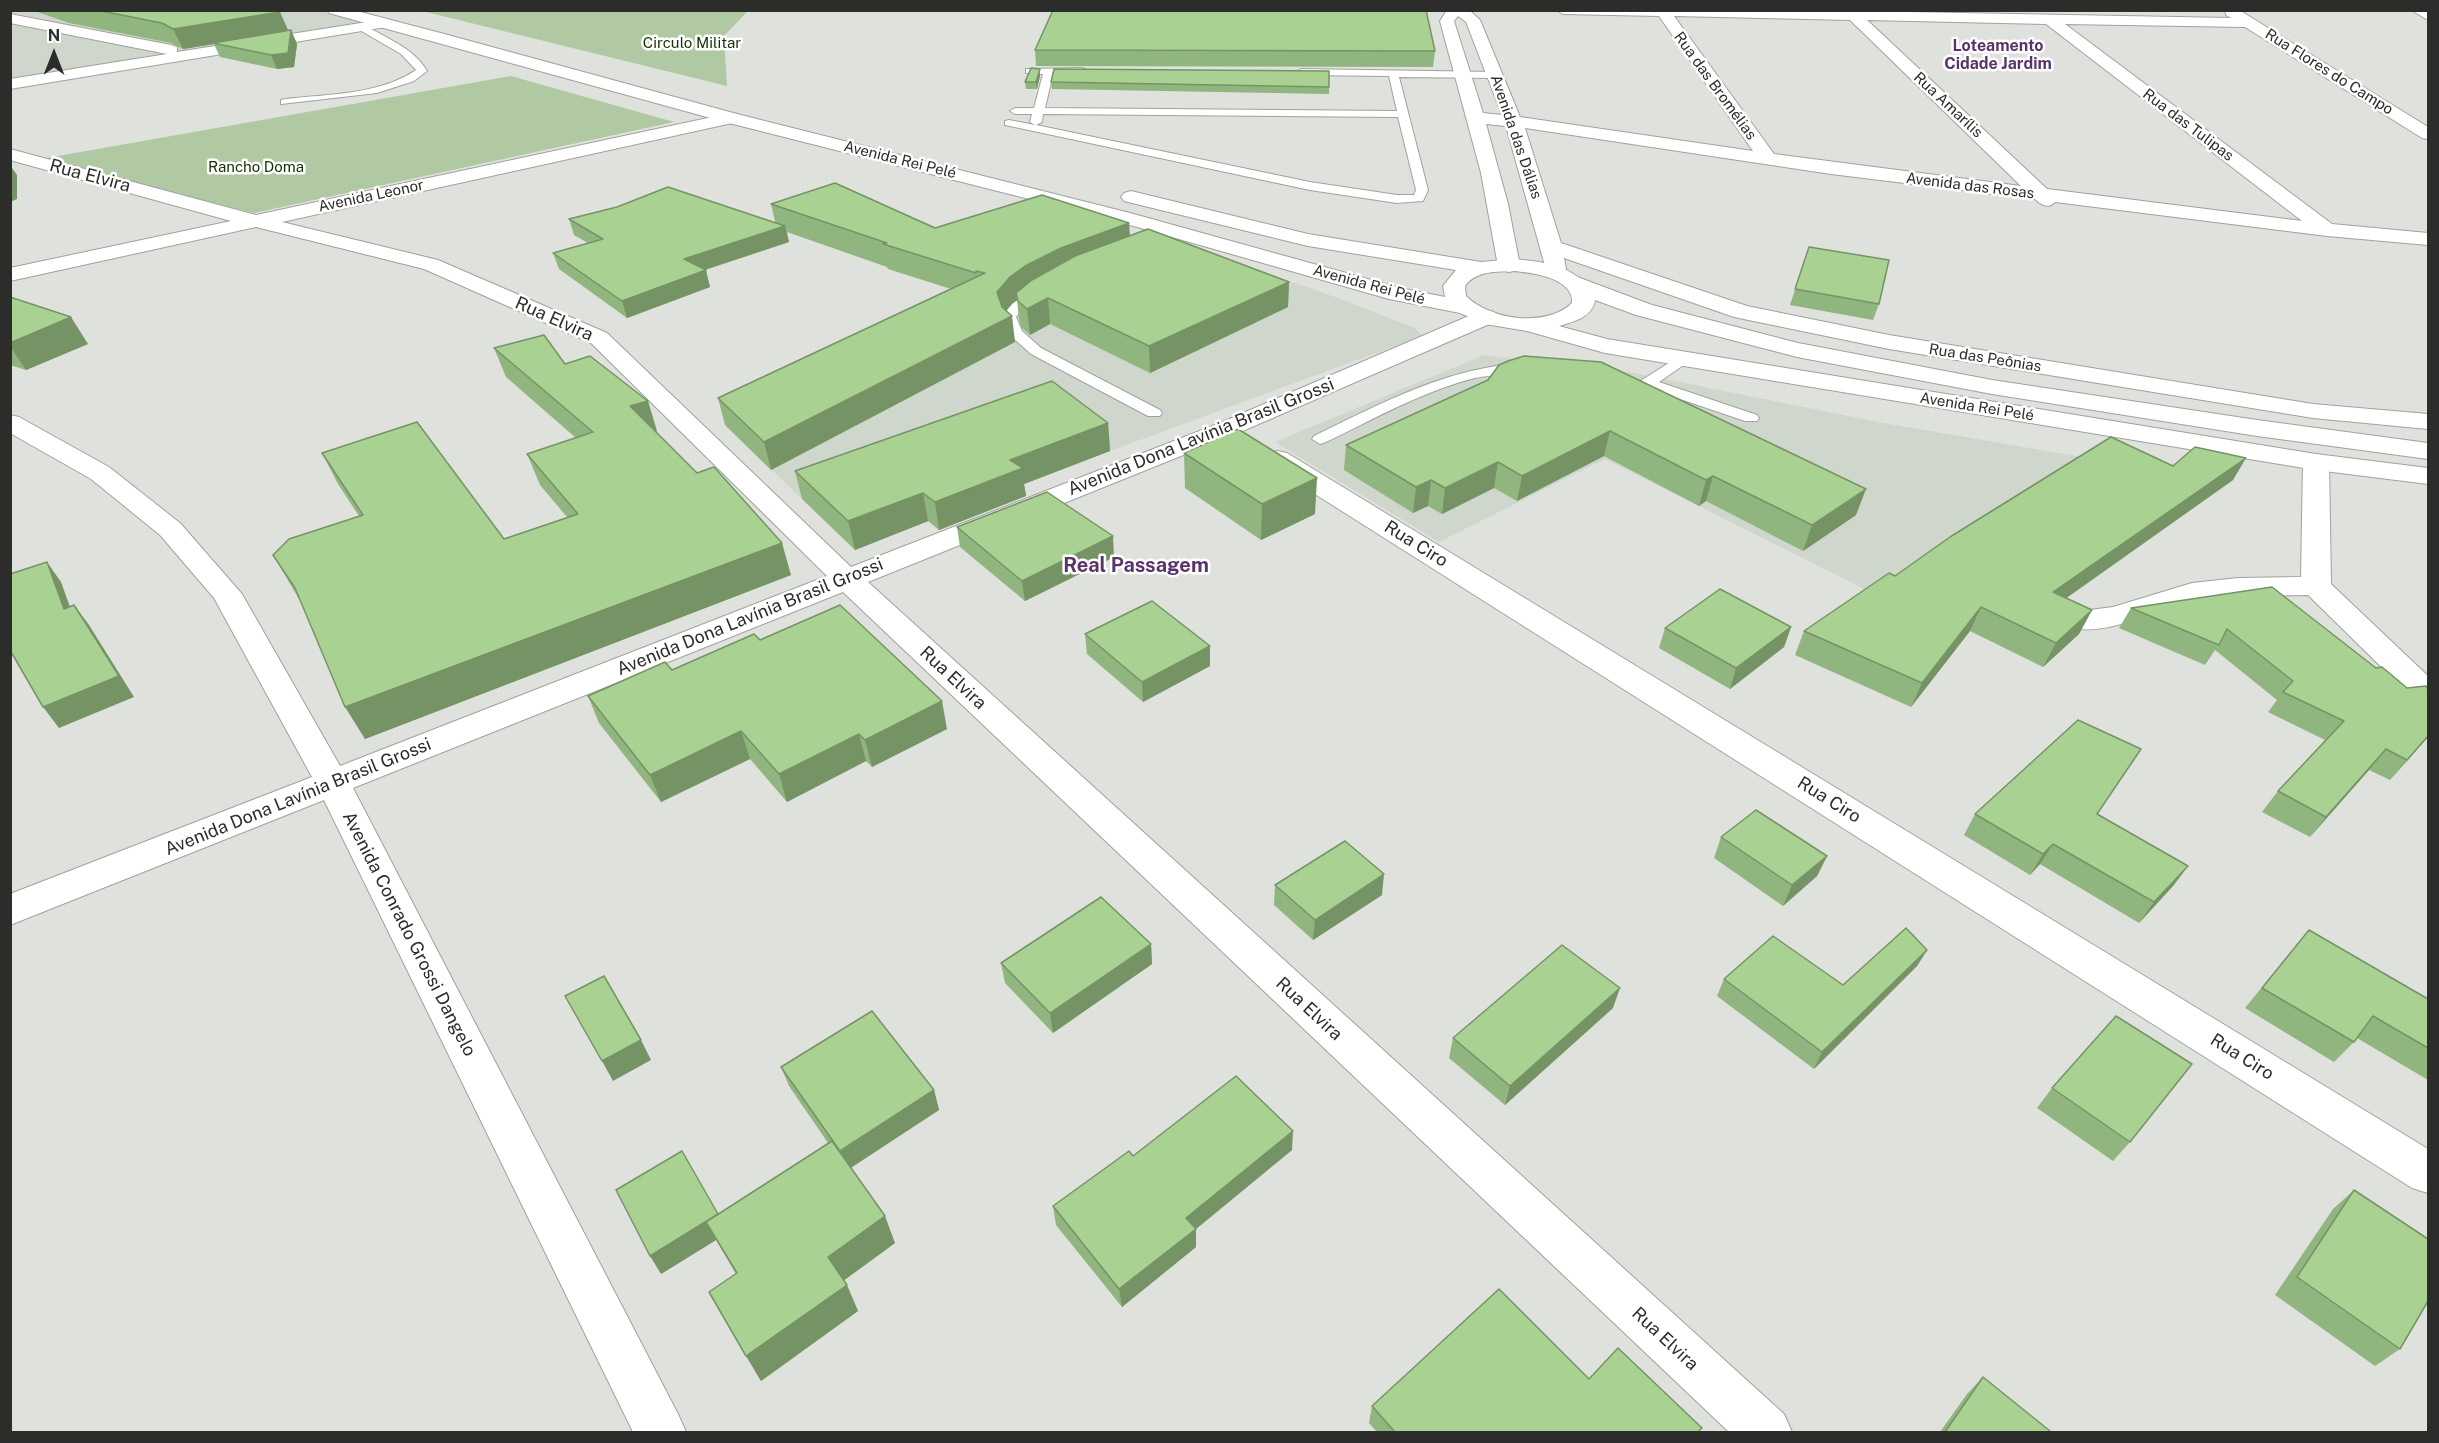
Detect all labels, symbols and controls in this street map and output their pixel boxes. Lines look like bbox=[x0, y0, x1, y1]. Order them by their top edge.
north arrow bbox=[24, 24, 84, 84]
street label: Rua Flores do Campo bbox=[2262, 25, 2396, 119]
text: N bbox=[48, 26, 60, 45]
street label: Rua das Bromélias bbox=[1670, 29, 1760, 143]
park label: Circulo Militar bbox=[643, 34, 741, 52]
district label: Loteamento Cidade Jardim bbox=[1944, 36, 2052, 74]
street label: Rua Amarílis bbox=[1910, 68, 1986, 142]
street label: Avenida das Dálias bbox=[1486, 73, 1546, 201]
street label: Rua das Tulipas bbox=[2139, 85, 2237, 165]
street label: Avenida Rei Pelé bbox=[842, 137, 958, 183]
street label: Rua Elvira bbox=[47, 155, 133, 197]
park label: Rancho Doma bbox=[208, 158, 304, 176]
street label: Avenida das Rosas bbox=[1905, 169, 2035, 203]
street label: Avenida Leonor bbox=[317, 176, 425, 216]
street label: Avenida Rei Pelé bbox=[1311, 261, 1427, 309]
street label: Rua Elvira bbox=[512, 292, 596, 346]
street label: Rua das Peônias bbox=[1927, 340, 2043, 376]
street label: Avenida Dona Lavínia Brasil Grossi bbox=[1065, 374, 1337, 500]
street label: Avenida Rei Pelé bbox=[1919, 389, 2035, 425]
street label: Rua Ciro bbox=[1380, 516, 1452, 572]
street label: Avenida Dona Lavínia Brasil Grossi bbox=[614, 554, 886, 680]
district label: Real Passagem bbox=[1063, 554, 1209, 578]
street label: Rua Elvira bbox=[915, 642, 991, 714]
street label: Avenida Dona Lavínia Brasil Grossi bbox=[162, 734, 434, 860]
street label: Rua Ciro bbox=[1793, 772, 1865, 828]
street label: Avenida Conrado Grossi Dangelo bbox=[338, 808, 480, 1060]
street label: Rua Elvira bbox=[1271, 973, 1347, 1045]
street label: Rua Ciro bbox=[2206, 1029, 2278, 1085]
street label: Rua Elvira bbox=[1627, 1303, 1703, 1375]

